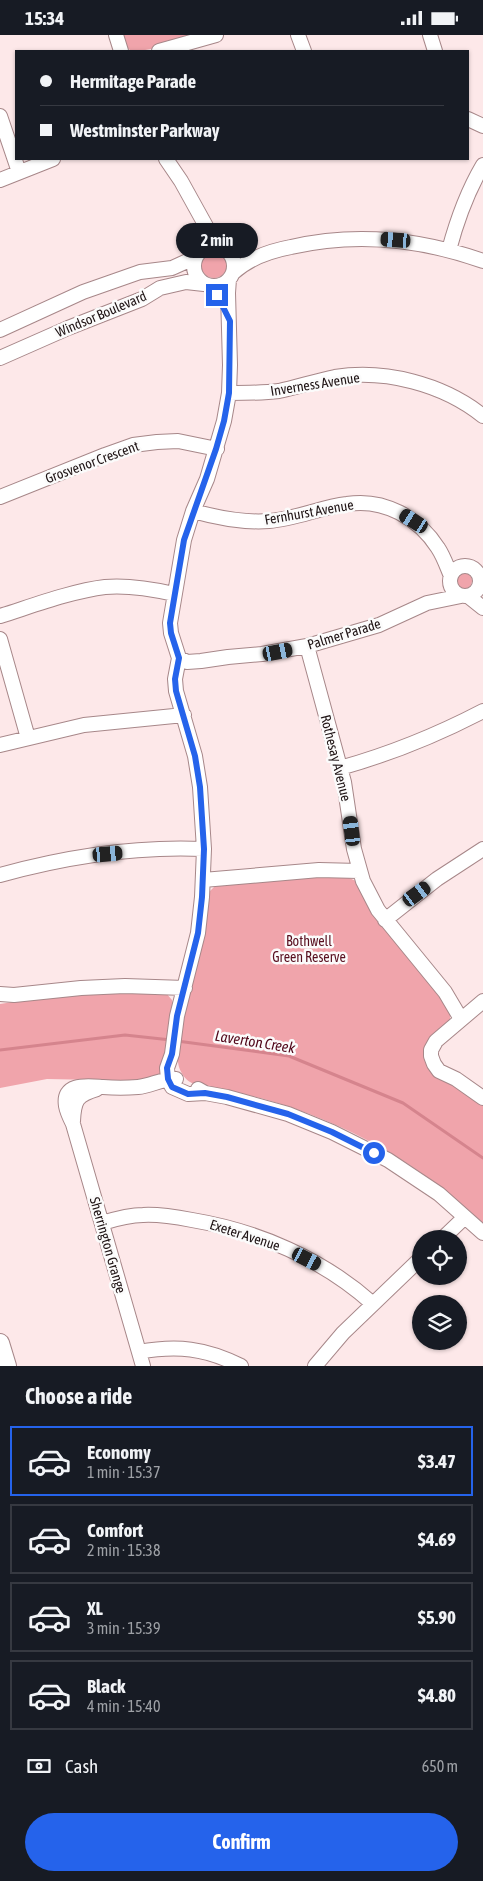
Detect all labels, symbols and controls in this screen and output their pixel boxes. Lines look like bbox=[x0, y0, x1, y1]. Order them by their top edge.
text: 15:34 bbox=[25, 7, 64, 29]
text: Hermitage Parade bbox=[70, 70, 196, 92]
text: Westminster Parkway bbox=[70, 119, 220, 141]
callout: 2 min bbox=[176, 223, 258, 257]
text: 2 min bbox=[201, 231, 233, 249]
car bbox=[380, 231, 411, 249]
route end bbox=[206, 284, 228, 306]
street label: Windsor Boulevard bbox=[53, 288, 149, 340]
street label: Inverness Avenue bbox=[269, 369, 361, 399]
street label: Grosvenor Crescent bbox=[43, 438, 141, 486]
street label: Fernhurst Avenue bbox=[263, 496, 355, 528]
car bbox=[397, 507, 430, 535]
street label: Palmer Parade bbox=[305, 615, 383, 653]
car bbox=[261, 642, 294, 662]
street label: Rothesay Avenue bbox=[318, 713, 354, 803]
car bbox=[342, 815, 361, 847]
car bbox=[92, 845, 123, 863]
car bbox=[400, 879, 433, 909]
park label: Bothwell Green Reserve bbox=[272, 933, 346, 965]
water label: Laverton Creek bbox=[214, 1027, 297, 1056]
route start bbox=[363, 1142, 385, 1164]
street label: Sherrington Grange bbox=[87, 1195, 129, 1295]
street label: Exeter Avenue bbox=[208, 1216, 282, 1254]
map controls bbox=[412, 1230, 467, 1350]
button: locate bbox=[412, 1230, 467, 1285]
car bbox=[290, 1246, 323, 1272]
button: layers bbox=[412, 1295, 467, 1350]
text: Choose a ride bbox=[25, 1383, 132, 1409]
icon: car bbox=[27, 1439, 72, 1484]
text: Economy bbox=[87, 1441, 151, 1463]
text: $3.47 bbox=[418, 1450, 456, 1472]
text: 1 min · 15:37 bbox=[87, 1463, 160, 1481]
icon: car bbox=[27, 1517, 72, 1562]
text: Comfort bbox=[87, 1519, 143, 1541]
text: $4.69 bbox=[418, 1528, 456, 1550]
text: 2 min · 15:38 bbox=[87, 1541, 160, 1559]
icon: car bbox=[27, 1595, 72, 1640]
text: XL bbox=[87, 1597, 103, 1619]
text: $5.90 bbox=[418, 1606, 456, 1628]
text: 3 min · 15:39 bbox=[87, 1619, 160, 1637]
icon: car bbox=[27, 1673, 72, 1718]
text: Black bbox=[87, 1675, 125, 1697]
text: $4.80 bbox=[418, 1684, 456, 1706]
text: 4 min · 15:40 bbox=[87, 1697, 160, 1715]
icon: cash bbox=[25, 1752, 53, 1780]
text: Cash bbox=[65, 1755, 98, 1777]
text: 650 m bbox=[422, 1757, 458, 1775]
button: Confirm bbox=[25, 1813, 458, 1871]

